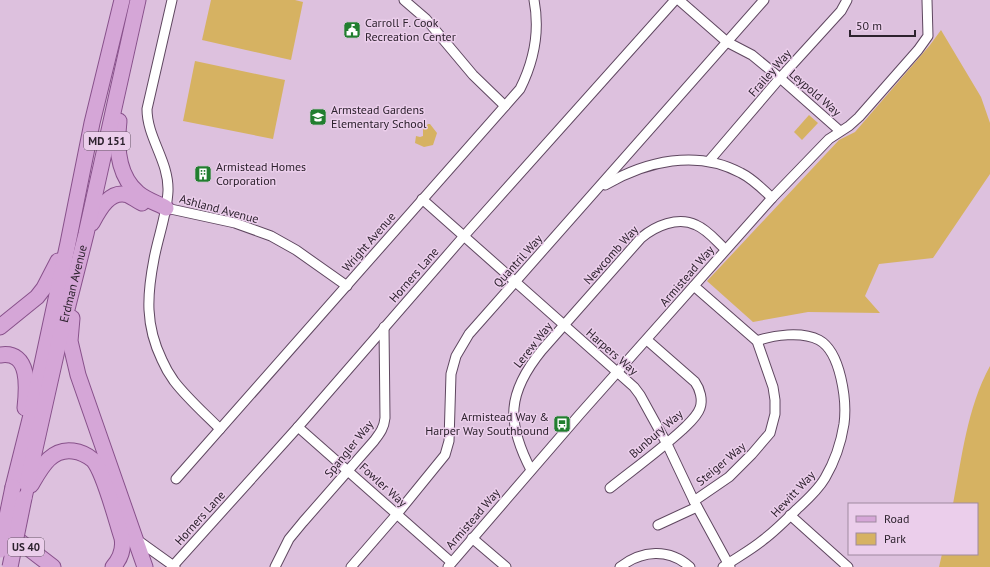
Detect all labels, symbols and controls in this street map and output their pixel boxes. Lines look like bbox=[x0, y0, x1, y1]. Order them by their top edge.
scale bar bbox=[850, 12, 915, 38]
place label: Carroll F. Cook Recreation Center bbox=[365, 15, 456, 44]
text: 50 m bbox=[856, 18, 882, 33]
public building icon: Carroll F. Cook Recreation Center bbox=[342, 20, 362, 40]
street label: Frailey Way bbox=[745, 46, 795, 99]
street label: Leypold Way bbox=[786, 66, 845, 119]
place label: Armstead Gardens Elementary School bbox=[331, 102, 427, 131]
school or university icon: Armstead Gardens Elementary School bbox=[308, 107, 328, 127]
road number: MD 151 bbox=[84, 132, 130, 150]
place label: Armistead Homes Corporation bbox=[216, 159, 306, 188]
building icon: Armistead Homes Corporation bbox=[193, 164, 213, 184]
street label: Ashland Avenue bbox=[178, 191, 260, 226]
street label: Wright Avenue bbox=[339, 209, 399, 275]
street label: Newcomb Way bbox=[580, 222, 641, 287]
street label: Quantril Way bbox=[490, 231, 546, 290]
street label: Armistead Way bbox=[656, 242, 717, 309]
street label: Erdman Avenue bbox=[56, 243, 90, 324]
street label: Horners Lane bbox=[386, 244, 442, 305]
street label: Lerew Way bbox=[510, 318, 555, 371]
street label: Harpers Way bbox=[583, 325, 642, 378]
street label: Bunbury Way bbox=[626, 406, 686, 461]
place label: Armistead Way & Harper Way Southbound bbox=[425, 409, 549, 438]
bus stop icon: Armistead Way & Harper Way Southbound bbox=[552, 414, 572, 434]
street label: Spangler Way bbox=[321, 417, 377, 480]
street label: Steiger Way bbox=[693, 438, 749, 489]
street label: Fowler Way bbox=[356, 459, 411, 510]
street label: Hewitt Way bbox=[767, 467, 818, 520]
street label: Armistead Way bbox=[442, 485, 503, 552]
street label: Horners Lane bbox=[171, 487, 228, 548]
legend bbox=[848, 503, 978, 555]
text: Road bbox=[884, 511, 909, 526]
text: Park bbox=[884, 531, 906, 546]
road number: US 40 bbox=[8, 538, 44, 556]

